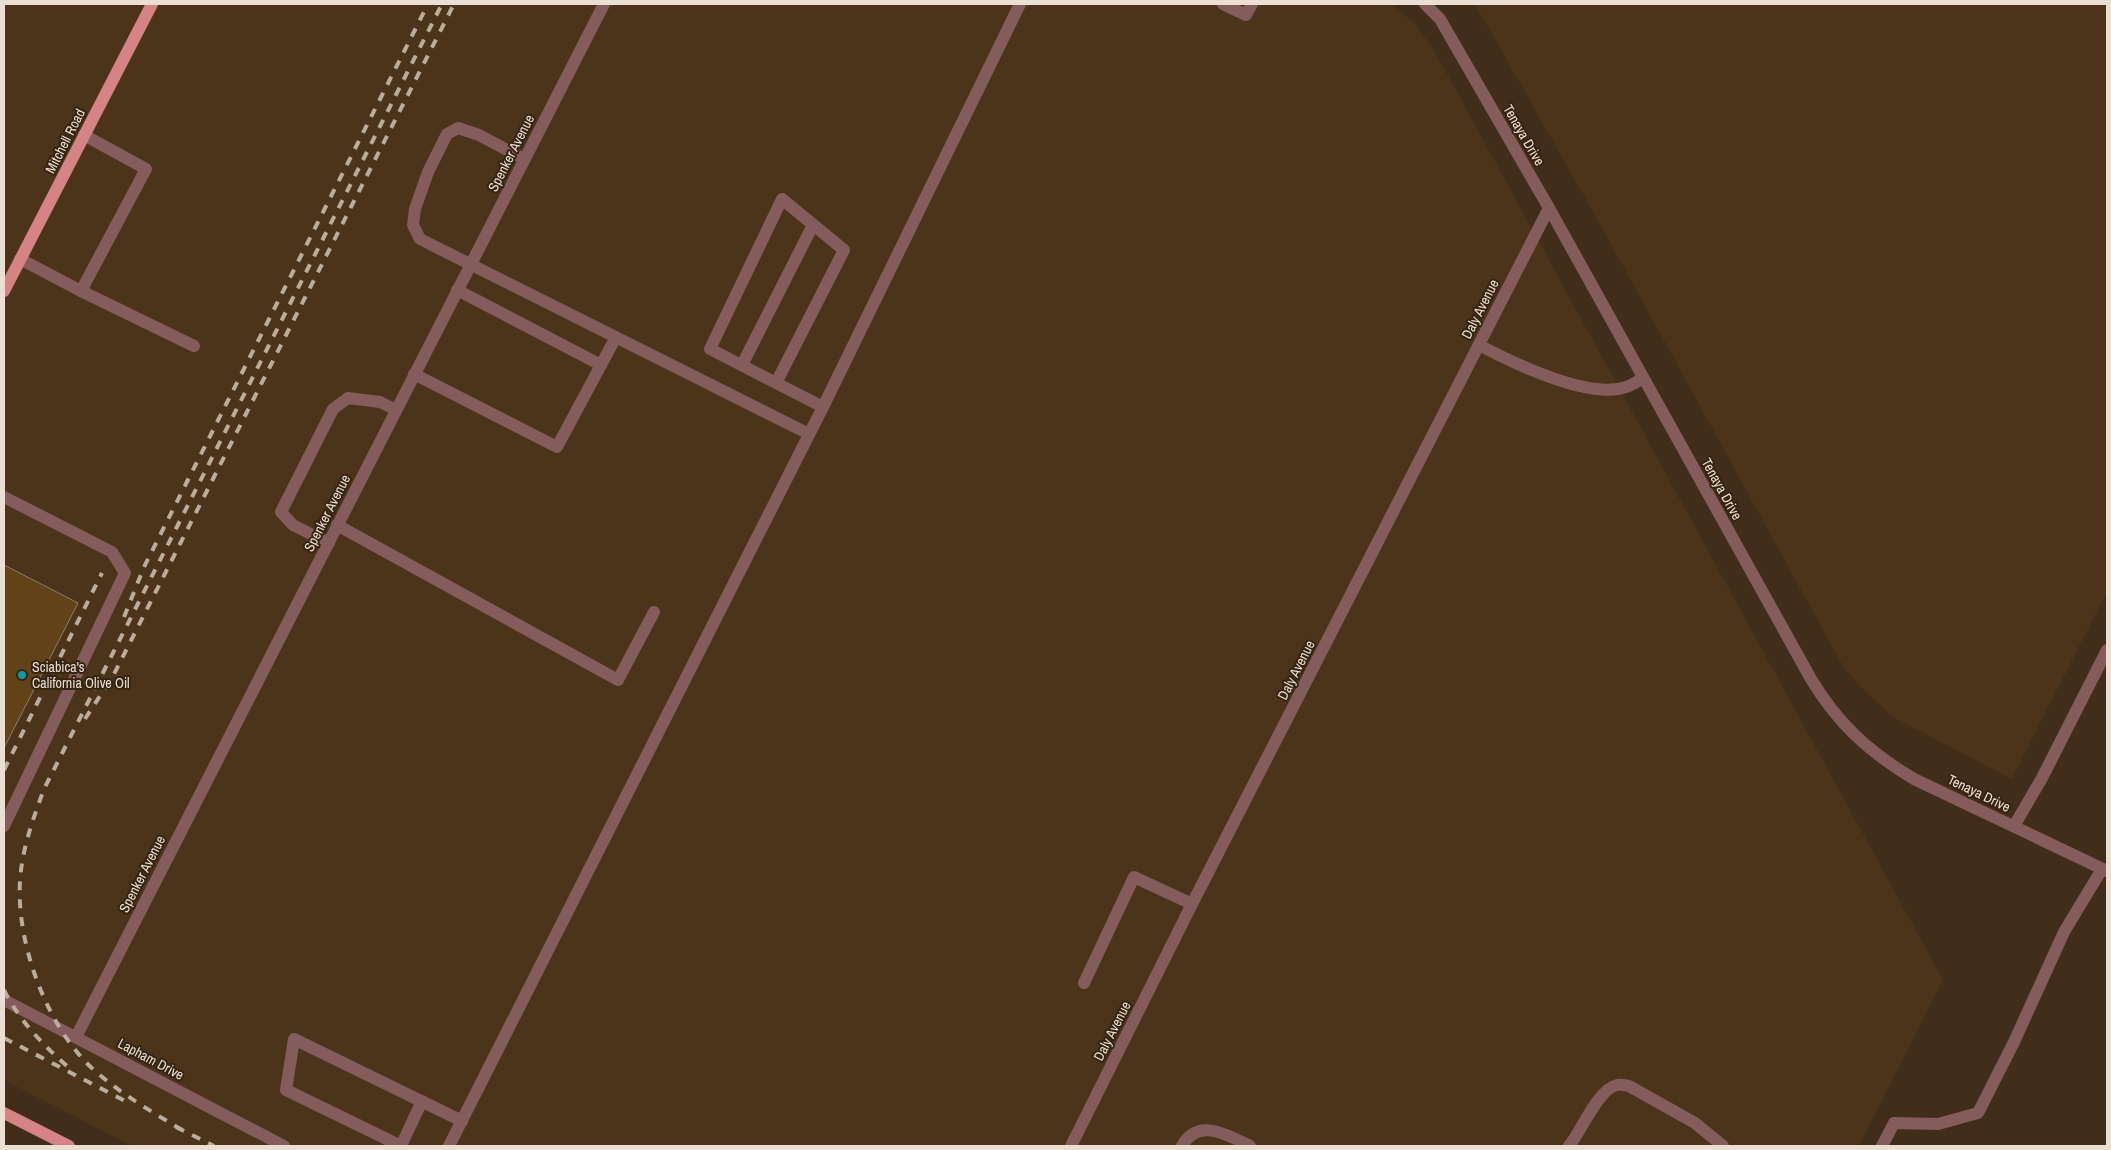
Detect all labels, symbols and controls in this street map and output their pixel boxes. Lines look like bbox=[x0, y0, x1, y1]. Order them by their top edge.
street label: Tenaya Drive bbox=[1499, 101, 1549, 169]
street label: Mitchell Road bbox=[41, 106, 89, 176]
street label: Spenker Avenue bbox=[484, 111, 538, 195]
street label: Daly Avenue bbox=[1457, 276, 1503, 342]
street label: Tenaya Drive bbox=[1698, 455, 1746, 523]
street label: Spenker Avenue bbox=[300, 471, 354, 555]
street label: Daly Avenue bbox=[1273, 637, 1319, 703]
place label: Sciabica's California Olive Oil bbox=[32, 658, 130, 692]
marker: Sciabica's California Olive Oil bbox=[16, 669, 28, 681]
street label: Tenaya Drive bbox=[1945, 770, 2013, 816]
street label: Spenker Avenue bbox=[115, 832, 169, 916]
street label: Daly Avenue bbox=[1089, 998, 1135, 1064]
street label: Lapham Drive bbox=[115, 1034, 187, 1084]

